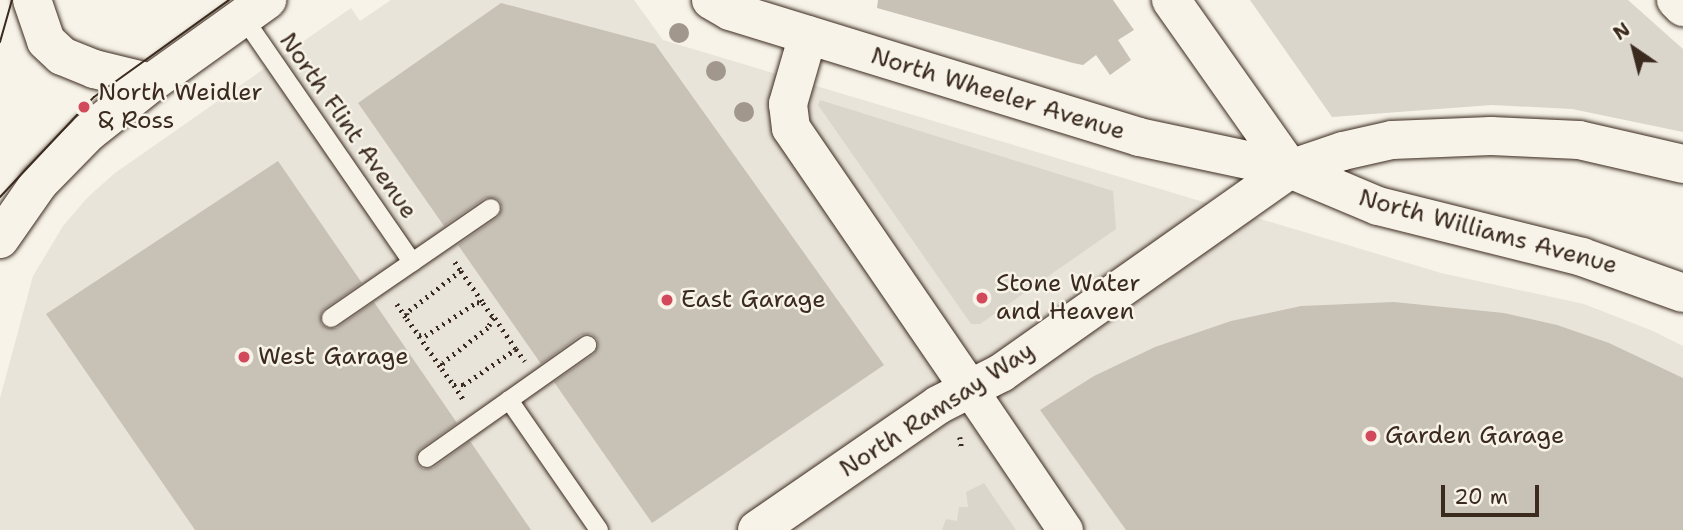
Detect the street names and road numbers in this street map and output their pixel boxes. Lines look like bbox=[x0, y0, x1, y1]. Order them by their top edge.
street label: North Flint Avenue bbox=[273, 27, 423, 225]
street label: North Wheeler Avenue bbox=[867, 42, 1129, 146]
street label: North Williams Avenue bbox=[1356, 184, 1620, 280]
street label: North Ramsay Way bbox=[834, 336, 1040, 484]

